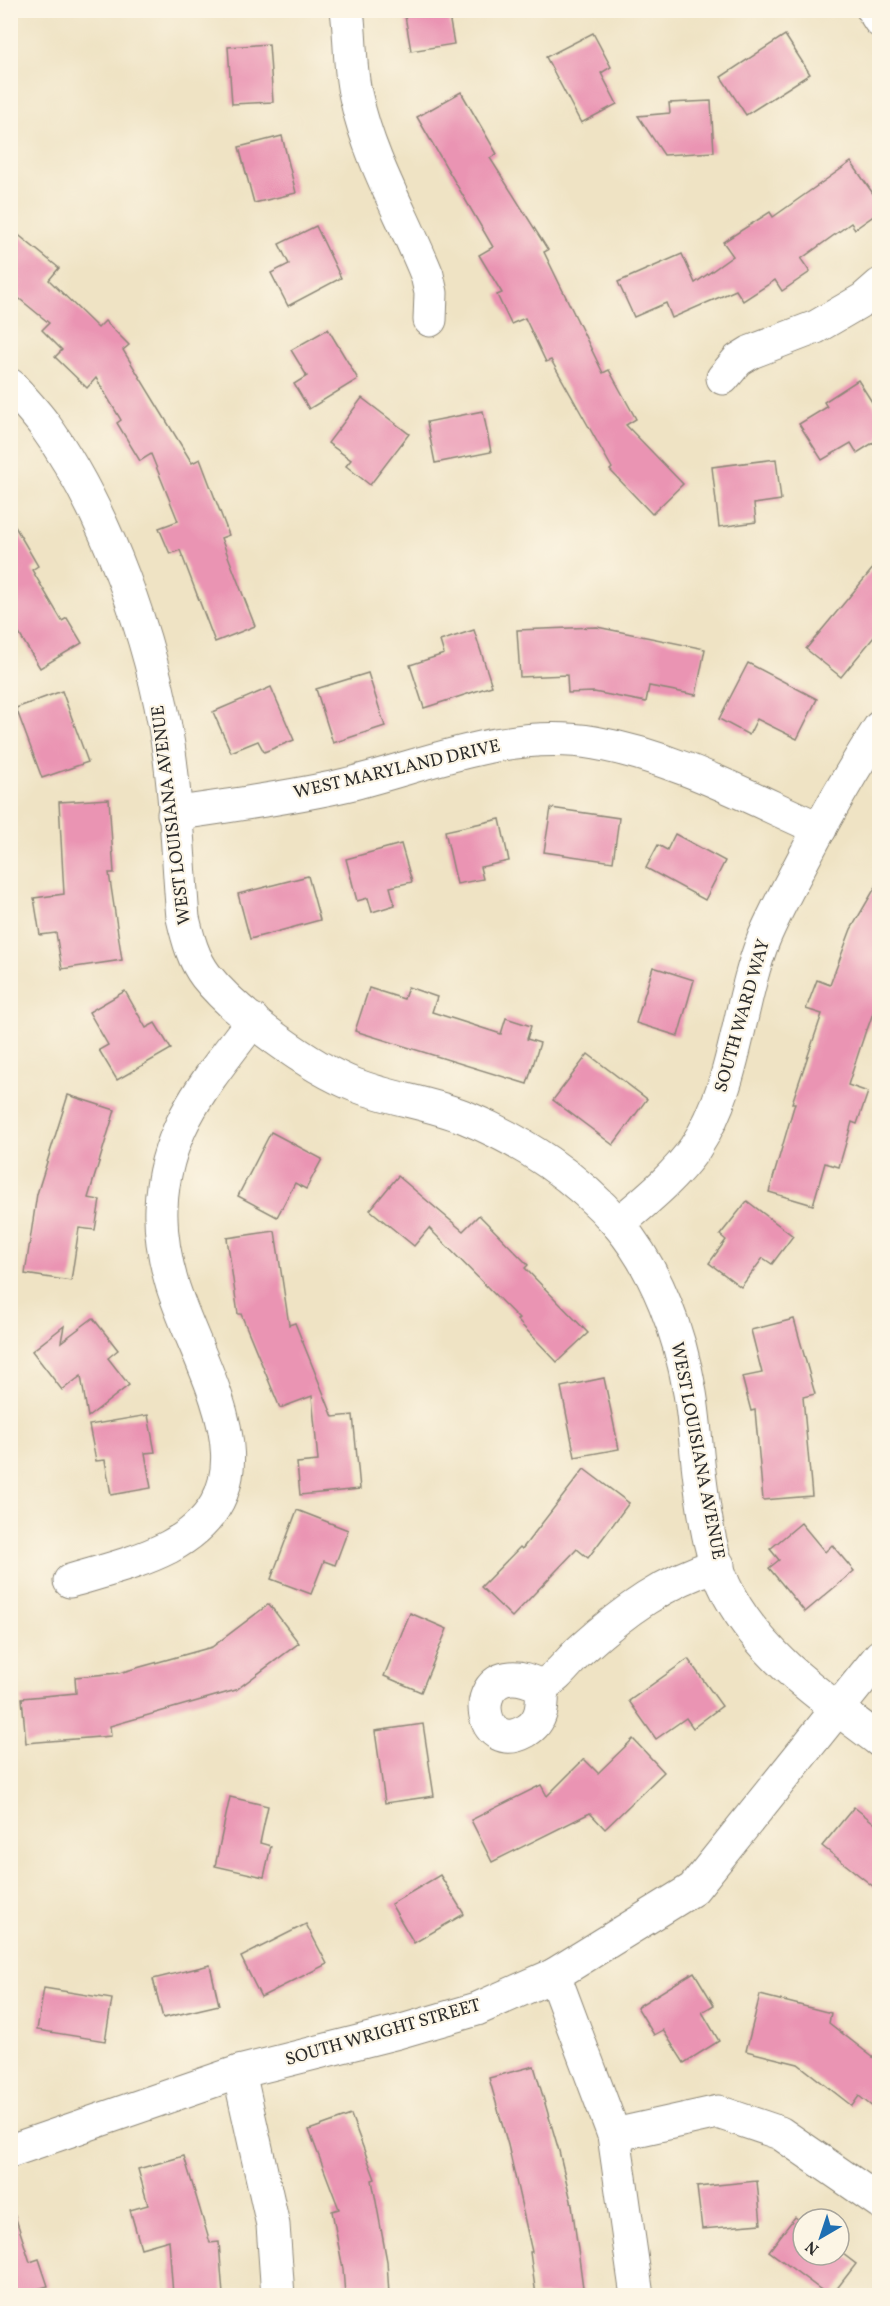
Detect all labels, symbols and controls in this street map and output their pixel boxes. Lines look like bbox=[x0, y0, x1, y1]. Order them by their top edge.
street label: WEST LOUISIANA AVENUE bbox=[146, 704, 198, 926]
street label: WEST MARYLAND DRIVE bbox=[291, 734, 503, 806]
street label: SOUTH WARD WAY bbox=[709, 937, 777, 1095]
street label: WEST LOUISIANA AVENUE bbox=[664, 1340, 730, 1562]
street label: SOUTH WRIGHT STREET bbox=[283, 1993, 484, 2073]
north arrow bbox=[791, 2207, 851, 2267]
text: N bbox=[801, 2235, 824, 2259]

